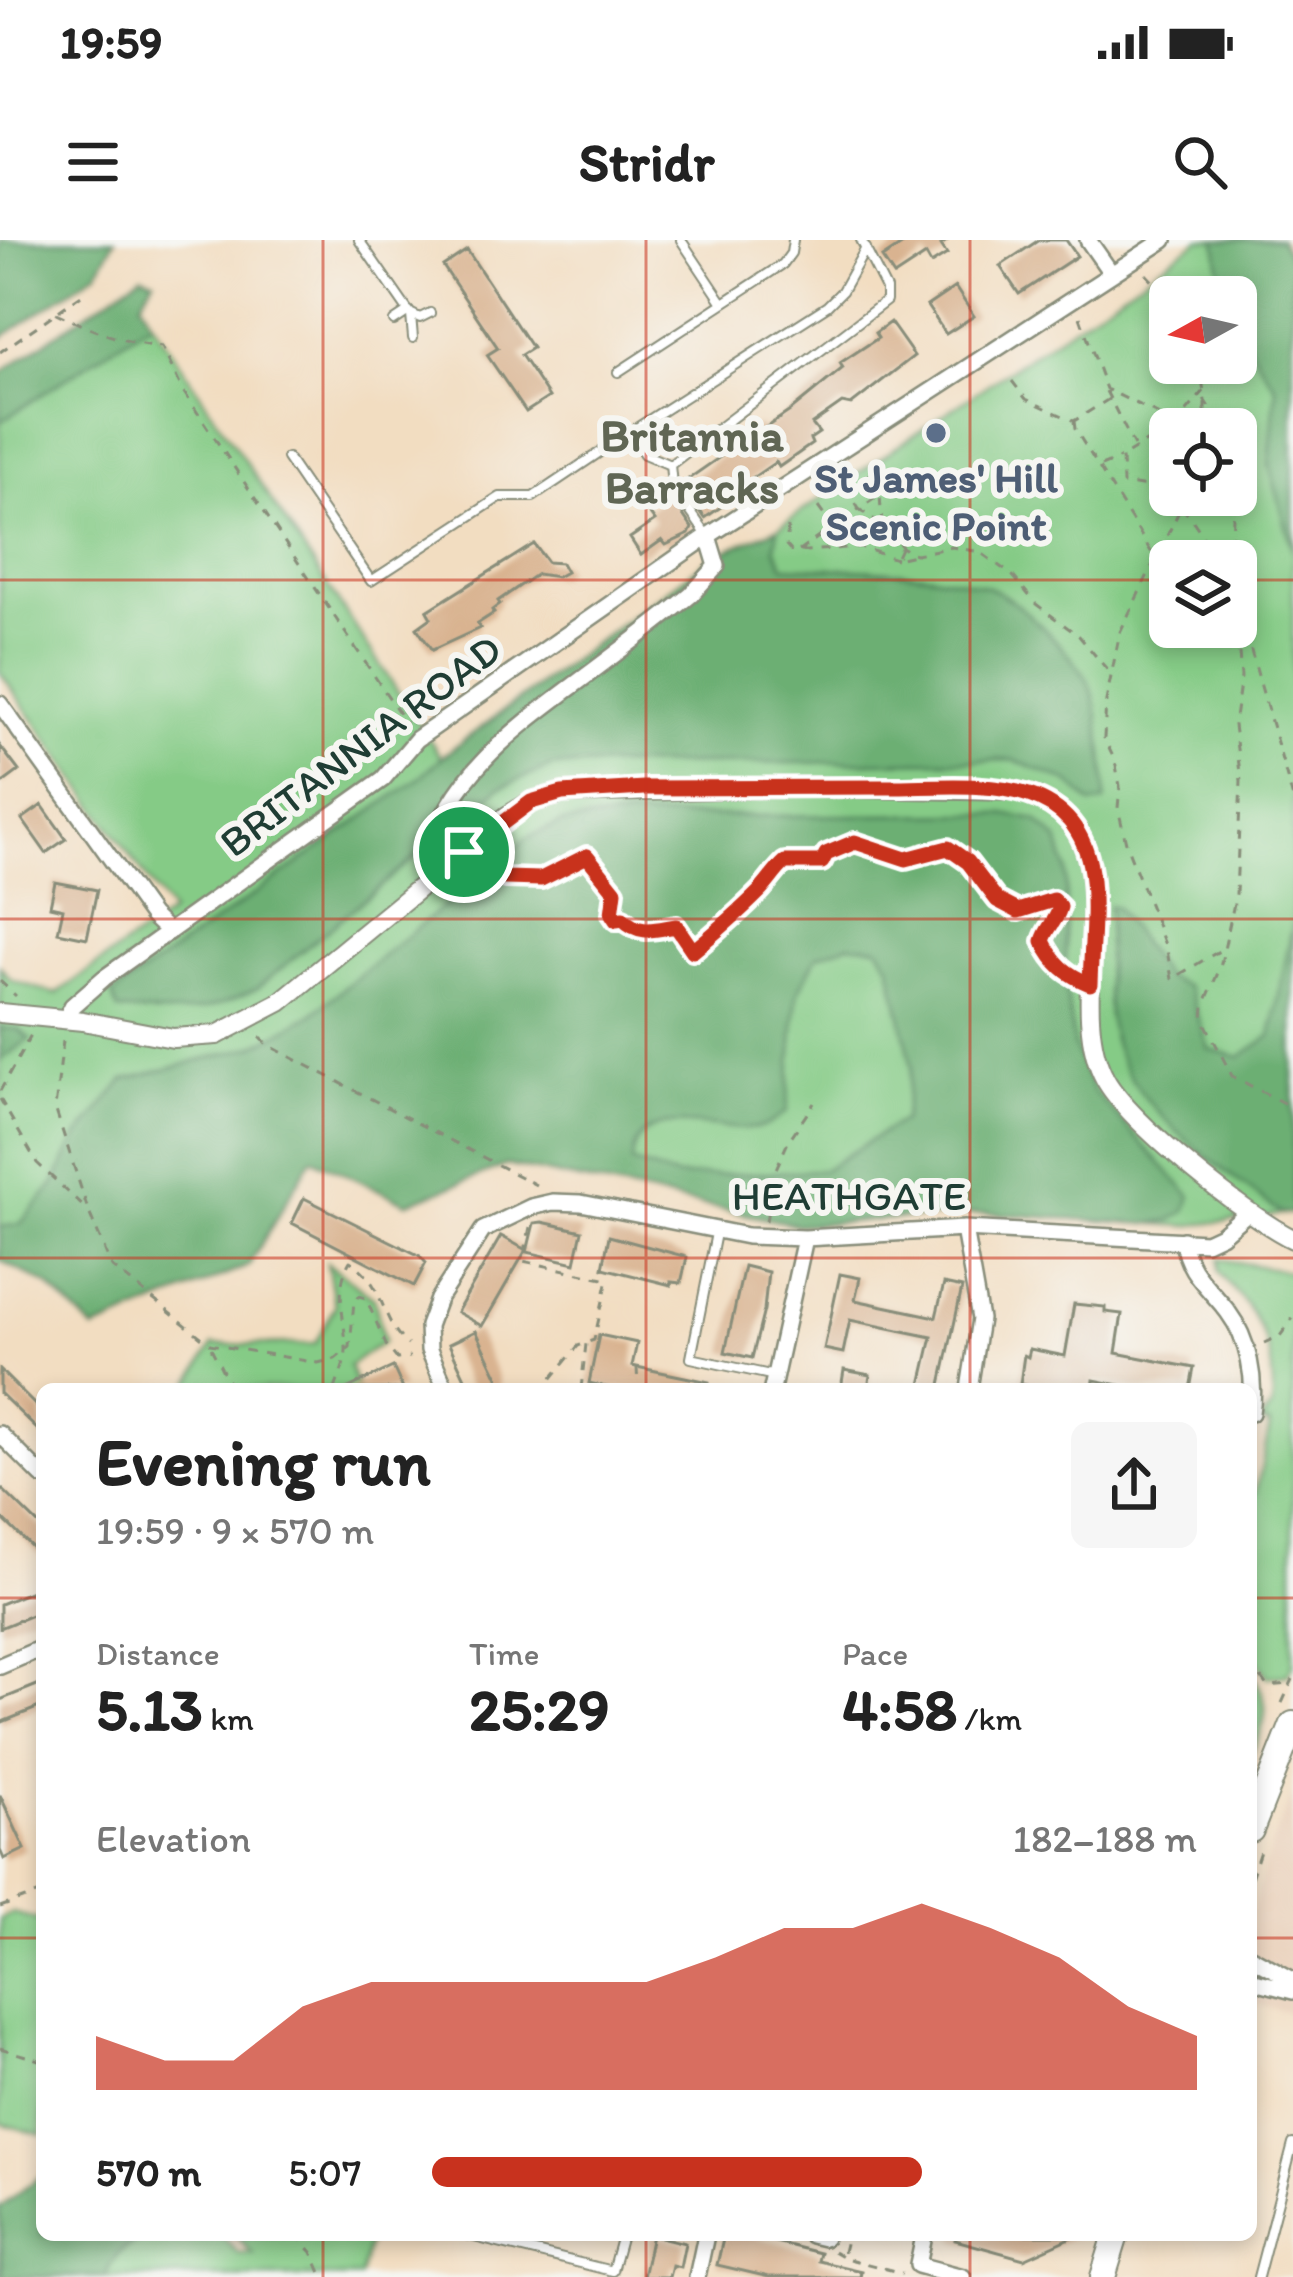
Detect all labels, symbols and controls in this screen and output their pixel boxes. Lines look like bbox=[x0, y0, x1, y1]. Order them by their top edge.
text: 19:59 bbox=[60, 15, 163, 69]
icon: menu bbox=[60, 129, 126, 195]
icon: search bbox=[1167, 129, 1233, 195]
text: Stridr bbox=[579, 130, 714, 195]
north arrow bbox=[1149, 276, 1257, 384]
map controls bbox=[1149, 276, 1257, 648]
district label: Britannia Barracks bbox=[600, 408, 784, 514]
button: locate bbox=[1149, 408, 1257, 516]
marker: St James' Hill Scenic Point bbox=[923, 420, 949, 446]
place label: St James' Hill Scenic Point bbox=[814, 452, 1058, 551]
button: layers bbox=[1149, 540, 1257, 648]
street label: BRITANNIA ROAD bbox=[210, 623, 511, 868]
pin bbox=[413, 801, 515, 903]
icon: arrive bbox=[431, 819, 497, 885]
street label: HEATHGATE bbox=[732, 1170, 966, 1221]
text: Evening run bbox=[96, 1422, 431, 1502]
button: share bbox=[1071, 1422, 1197, 1548]
text: 19:59 · 9 × 570 m bbox=[96, 1507, 374, 1554]
text: Distance bbox=[96, 1634, 220, 1673]
text: Time bbox=[469, 1634, 539, 1673]
text: Pace bbox=[842, 1634, 908, 1673]
text: 5.13 bbox=[96, 1673, 203, 1745]
text: 25:29 bbox=[469, 1673, 610, 1745]
text: 4:58 bbox=[842, 1673, 957, 1745]
text: km bbox=[203, 1699, 254, 1738]
text: /km bbox=[957, 1699, 1022, 1738]
text: Elevation bbox=[96, 1815, 251, 1862]
text: 182–188 m bbox=[1013, 1815, 1197, 1862]
text: 570 m bbox=[96, 2149, 201, 2196]
text: 5:07 bbox=[288, 2149, 361, 2196]

